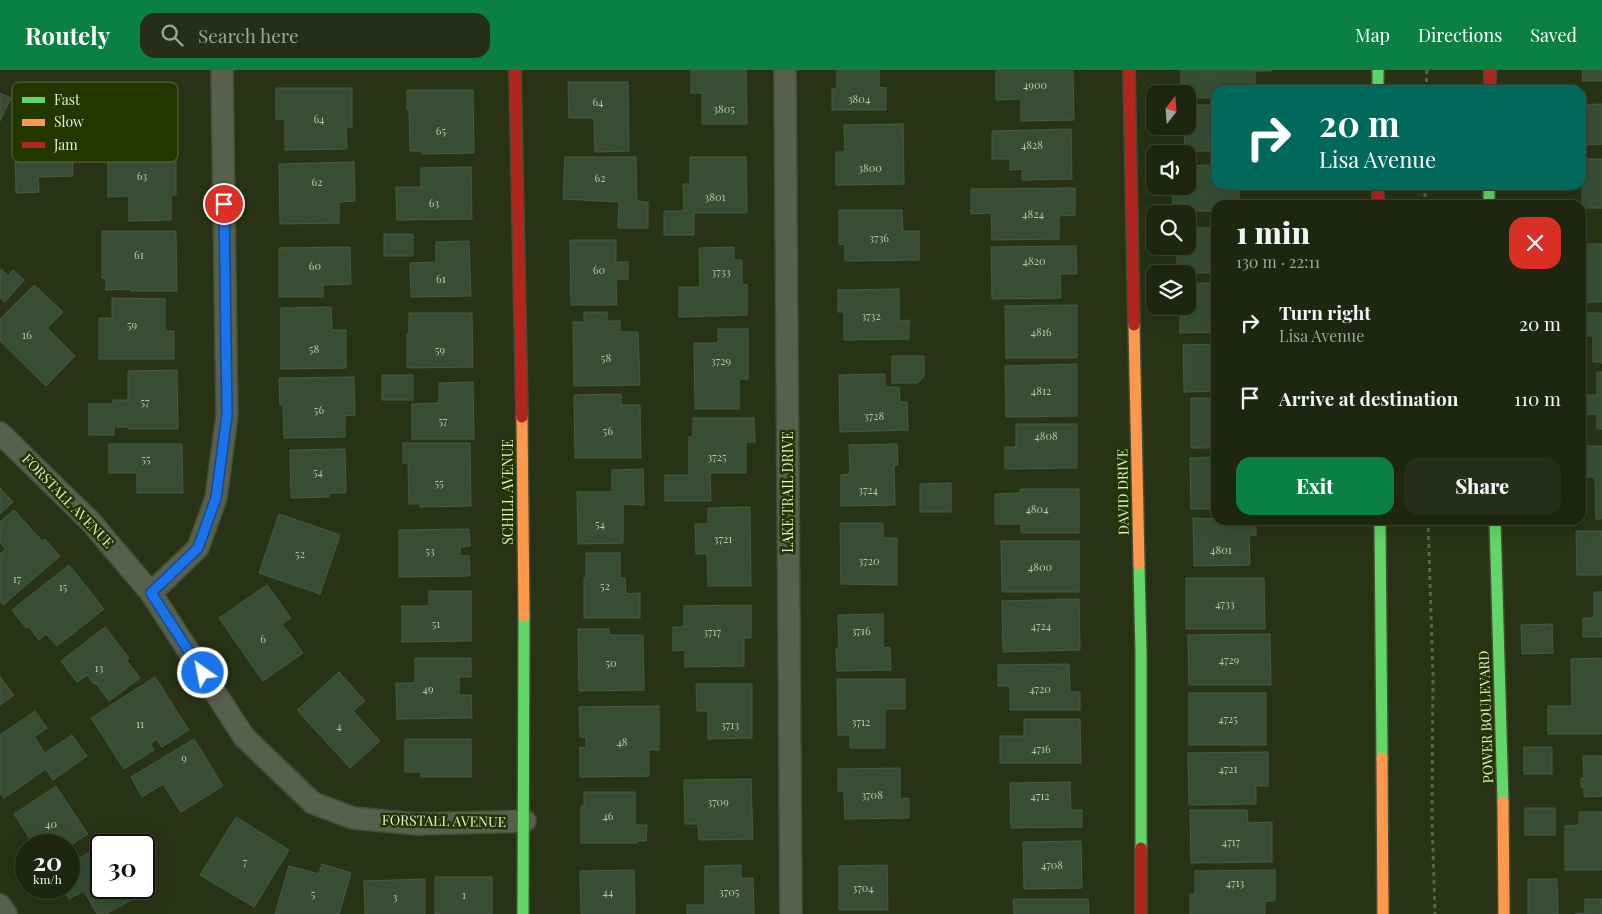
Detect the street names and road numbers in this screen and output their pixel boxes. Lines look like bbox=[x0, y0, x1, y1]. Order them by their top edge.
street label: LAKE TRAIL DRIVE bbox=[778, 431, 797, 553]
street label: SCHILL AVENUE bbox=[498, 439, 517, 545]
street label: FORSTALL AVENUE bbox=[18, 449, 118, 552]
street label: DAVID DRIVE bbox=[1112, 449, 1133, 535]
street label: POWER BOULEVARD bbox=[1474, 650, 1497, 784]
street label: FORSTALL AVENUE bbox=[382, 810, 506, 831]

